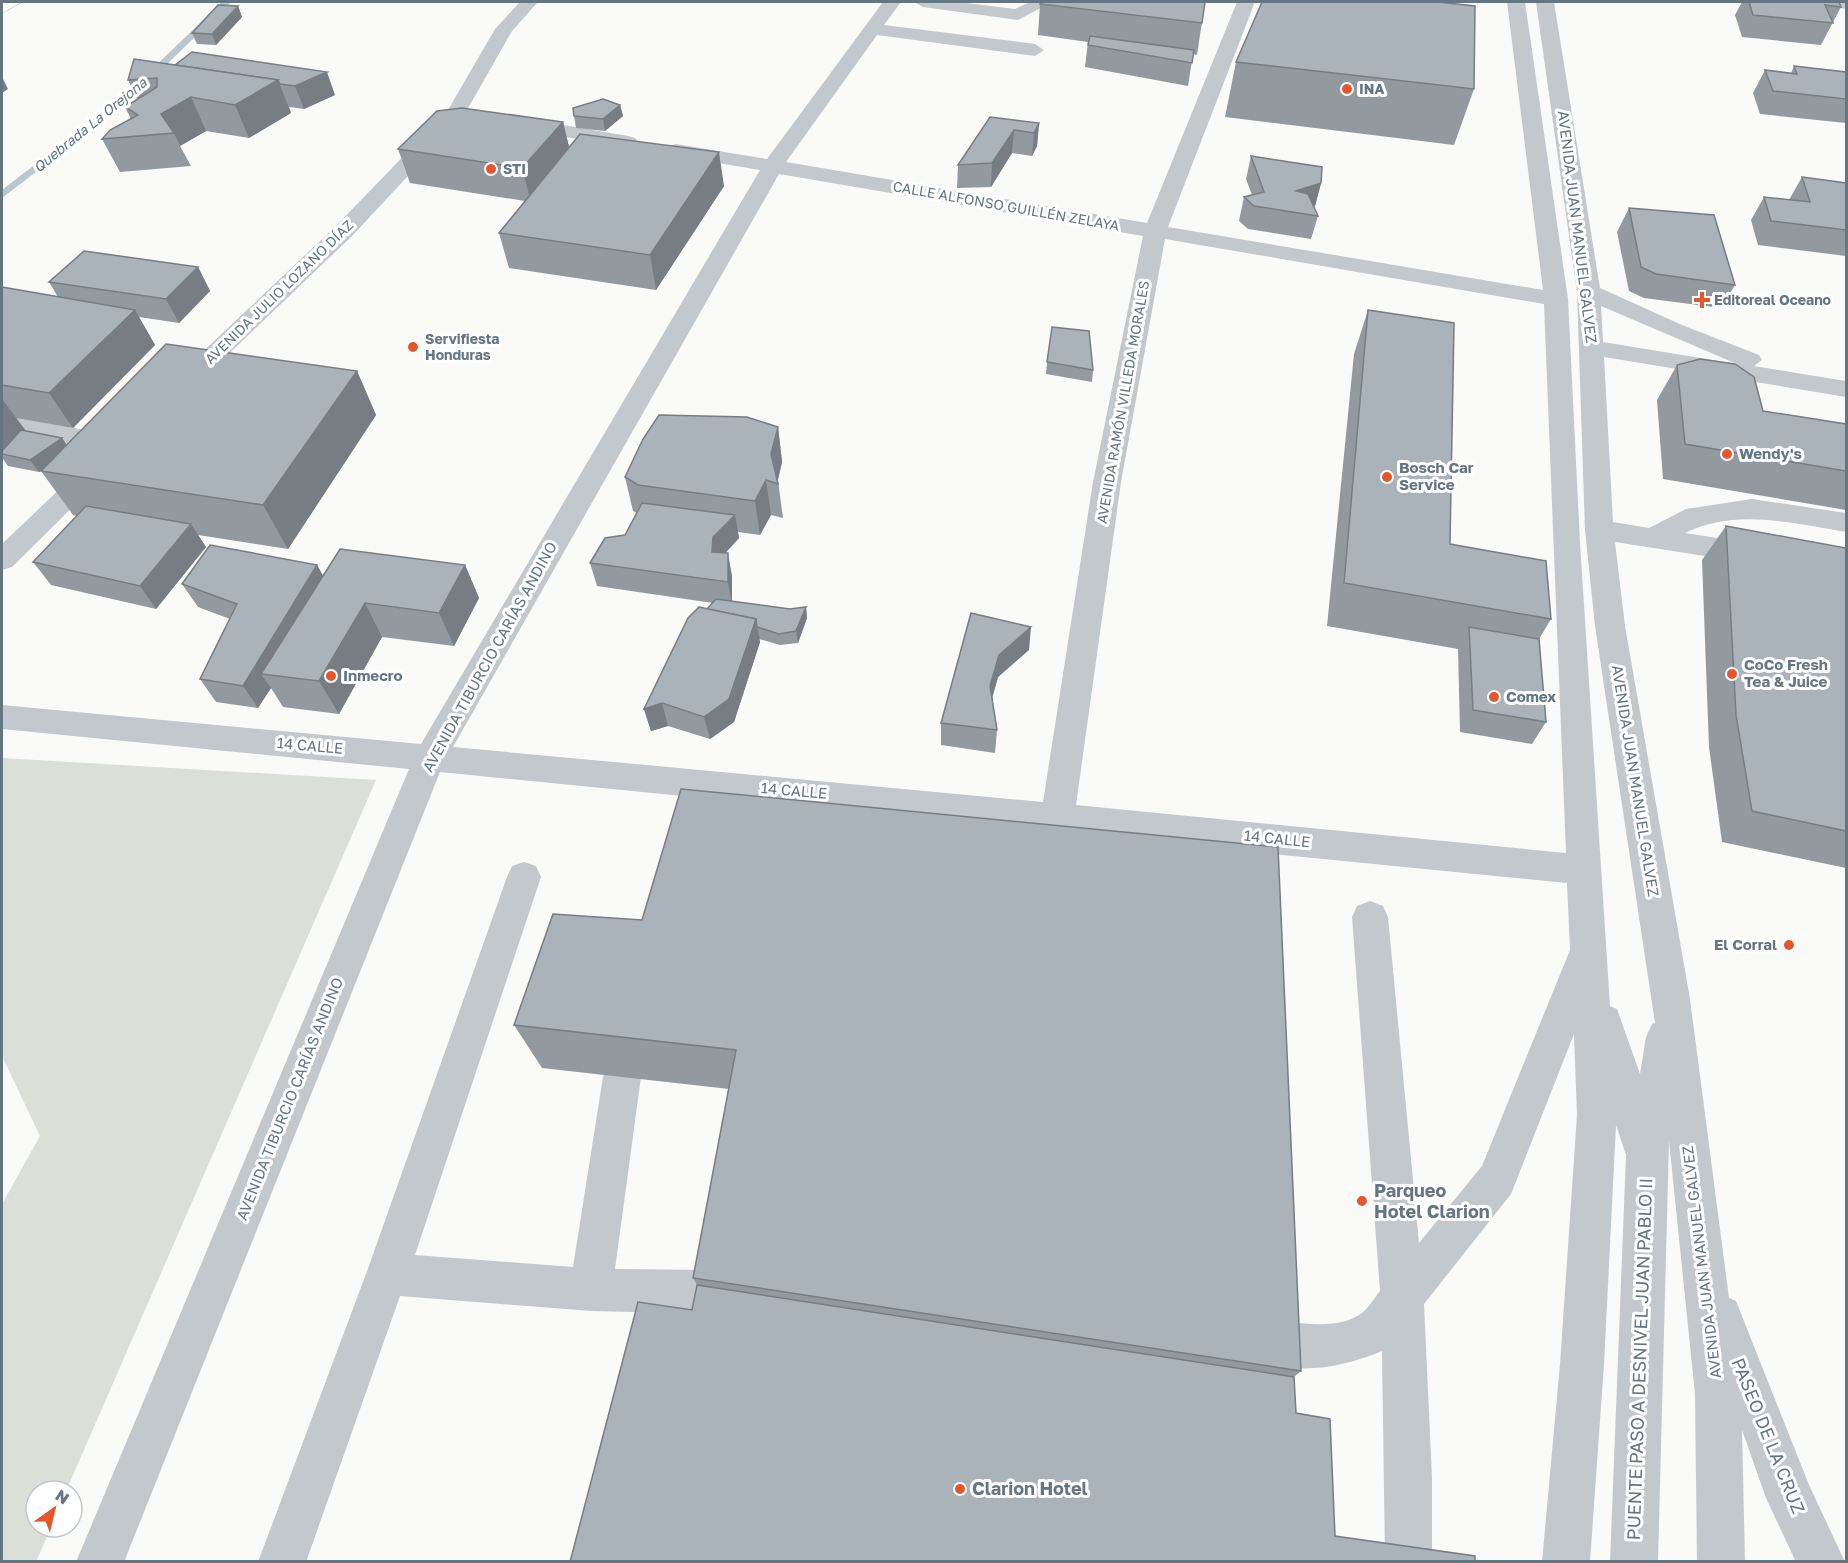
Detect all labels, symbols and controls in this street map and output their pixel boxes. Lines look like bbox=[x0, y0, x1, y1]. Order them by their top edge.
water label: Quebrada La Orejona bbox=[30, 73, 151, 176]
place label: INA bbox=[1359, 80, 1384, 97]
marker: INA bbox=[1340, 82, 1354, 96]
street label: AVENIDA JUAN MANUEL GALVEZ bbox=[1555, 109, 1601, 344]
place label: STI bbox=[503, 160, 526, 177]
marker: STI bbox=[484, 162, 498, 176]
street label: CALLE ALFONSO GUILLÉN ZELAYA bbox=[892, 177, 1121, 234]
street label: AVENIDA JULIO LOZANO DÍAZ bbox=[201, 216, 356, 367]
street label: AVENIDA RAMÓN VILLEDA MORALES bbox=[1093, 279, 1152, 525]
place label: Editoreal Oceano bbox=[1714, 291, 1831, 308]
marker: Editoreal Oceano bbox=[1695, 293, 1709, 307]
place label: Servifiesta Honduras bbox=[425, 330, 499, 363]
marker: Servifiesta Honduras bbox=[406, 340, 420, 354]
place label: Wendy's bbox=[1739, 444, 1802, 462]
marker: Wendy's bbox=[1720, 447, 1734, 461]
place label: Bosch Car Service bbox=[1399, 458, 1474, 493]
marker: Bosch Car Service bbox=[1380, 470, 1394, 484]
street label: AVENIDA TIBURCIO CARÍAS ANDINO bbox=[418, 538, 560, 775]
place label: CoCo Fresh Tea & Juice bbox=[1744, 655, 1828, 690]
street label: AVENIDA JUAN MANUEL GALVEZ bbox=[1609, 664, 1663, 898]
place label: Inmecro bbox=[343, 666, 402, 684]
marker: CoCo Fresh Tea & Juice bbox=[1725, 667, 1739, 681]
marker: Inmecro bbox=[324, 669, 338, 683]
place label: Comex bbox=[1506, 687, 1556, 705]
marker: Comex bbox=[1487, 690, 1501, 704]
street label: 14 CALLE bbox=[276, 733, 344, 757]
street label: 14 CALLE bbox=[760, 778, 828, 802]
street label: 14 CALLE bbox=[1243, 826, 1311, 850]
place label: El Corral bbox=[1714, 935, 1777, 953]
marker: El Corral bbox=[1782, 938, 1796, 952]
street label: AVENIDA TIBURCIO CARÍAS ANDINO bbox=[232, 975, 346, 1223]
street label: AVENIDA JUAN MANUEL GALVEZ bbox=[1678, 1145, 1724, 1380]
street label: PUENTE PASO A DESNIVEL JUAN PABLO II bbox=[1622, 1177, 1656, 1541]
place label: Parqueo Hotel Clarion bbox=[1374, 1179, 1490, 1222]
marker: Parqueo Hotel Clarion bbox=[1355, 1194, 1369, 1208]
street label: PASEO DE LA CRUZ bbox=[1728, 1354, 1810, 1517]
place label: Clarion Hotel bbox=[972, 1477, 1088, 1499]
north arrow bbox=[24, 1479, 84, 1539]
marker: Clarion Hotel bbox=[953, 1482, 967, 1496]
text: N bbox=[52, 1485, 73, 1508]

